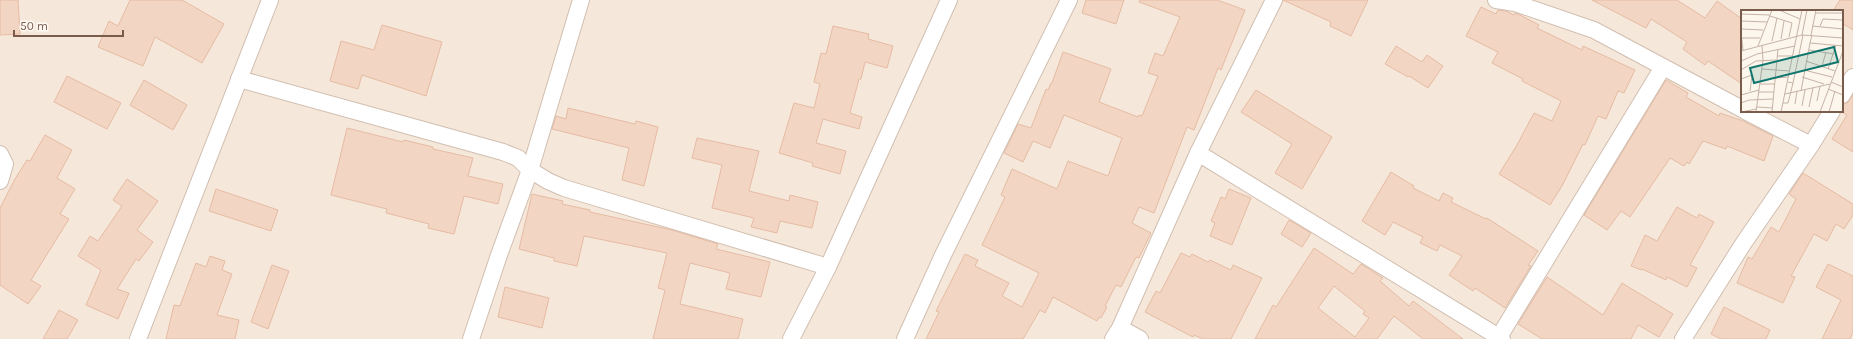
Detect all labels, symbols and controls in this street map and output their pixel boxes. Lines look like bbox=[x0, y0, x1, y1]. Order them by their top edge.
inset map bbox=[1741, 10, 1843, 112]
scale bar bbox=[14, 12, 123, 38]
text: 50 m bbox=[20, 19, 48, 33]

